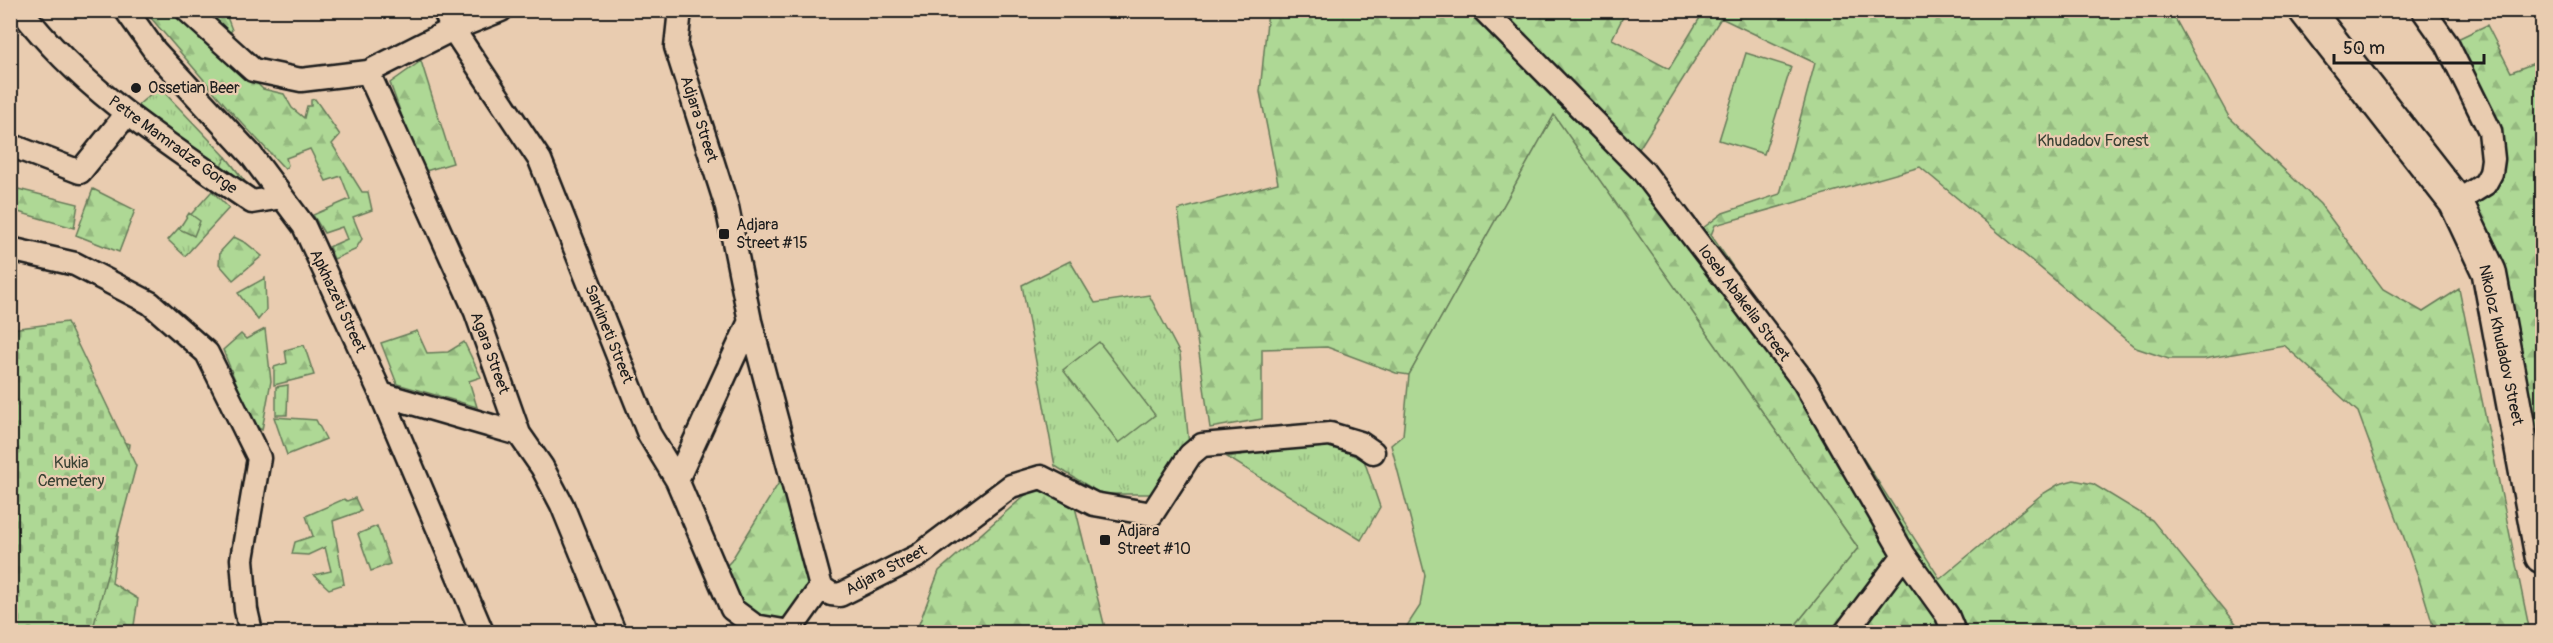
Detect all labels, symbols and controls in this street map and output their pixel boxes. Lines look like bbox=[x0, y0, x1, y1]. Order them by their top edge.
scale bar bbox=[2334, 27, 2484, 65]
text: 50 m bbox=[2343, 37, 2385, 60]
street label: Adjara Street bbox=[676, 73, 722, 165]
place label: Ossetian Beer bbox=[148, 78, 240, 98]
marker: Ossetian Beer bbox=[129, 81, 143, 95]
street label: Petre Mamradze Gorge bbox=[105, 91, 242, 199]
park label: Khudadov Forest bbox=[2037, 131, 2149, 151]
place label: Adjara Street #15 bbox=[736, 215, 808, 253]
marker: Adjara Street #15 bbox=[717, 227, 731, 241]
street label: Ioseb Abakelia Street bbox=[1694, 241, 1795, 366]
street label: Apkhazeti Street bbox=[305, 246, 371, 356]
street label: Nikoloz Khudadov Street bbox=[2474, 263, 2528, 428]
street label: Sarkineti Street bbox=[580, 282, 638, 387]
street label: Agara Street bbox=[466, 309, 514, 397]
park label: Kukia Cemetery bbox=[38, 453, 104, 491]
place label: Adjara Street #10 bbox=[1117, 521, 1191, 559]
marker: Adjara Street #10 bbox=[1098, 533, 1112, 547]
street label: Adjara Street bbox=[842, 540, 931, 600]

